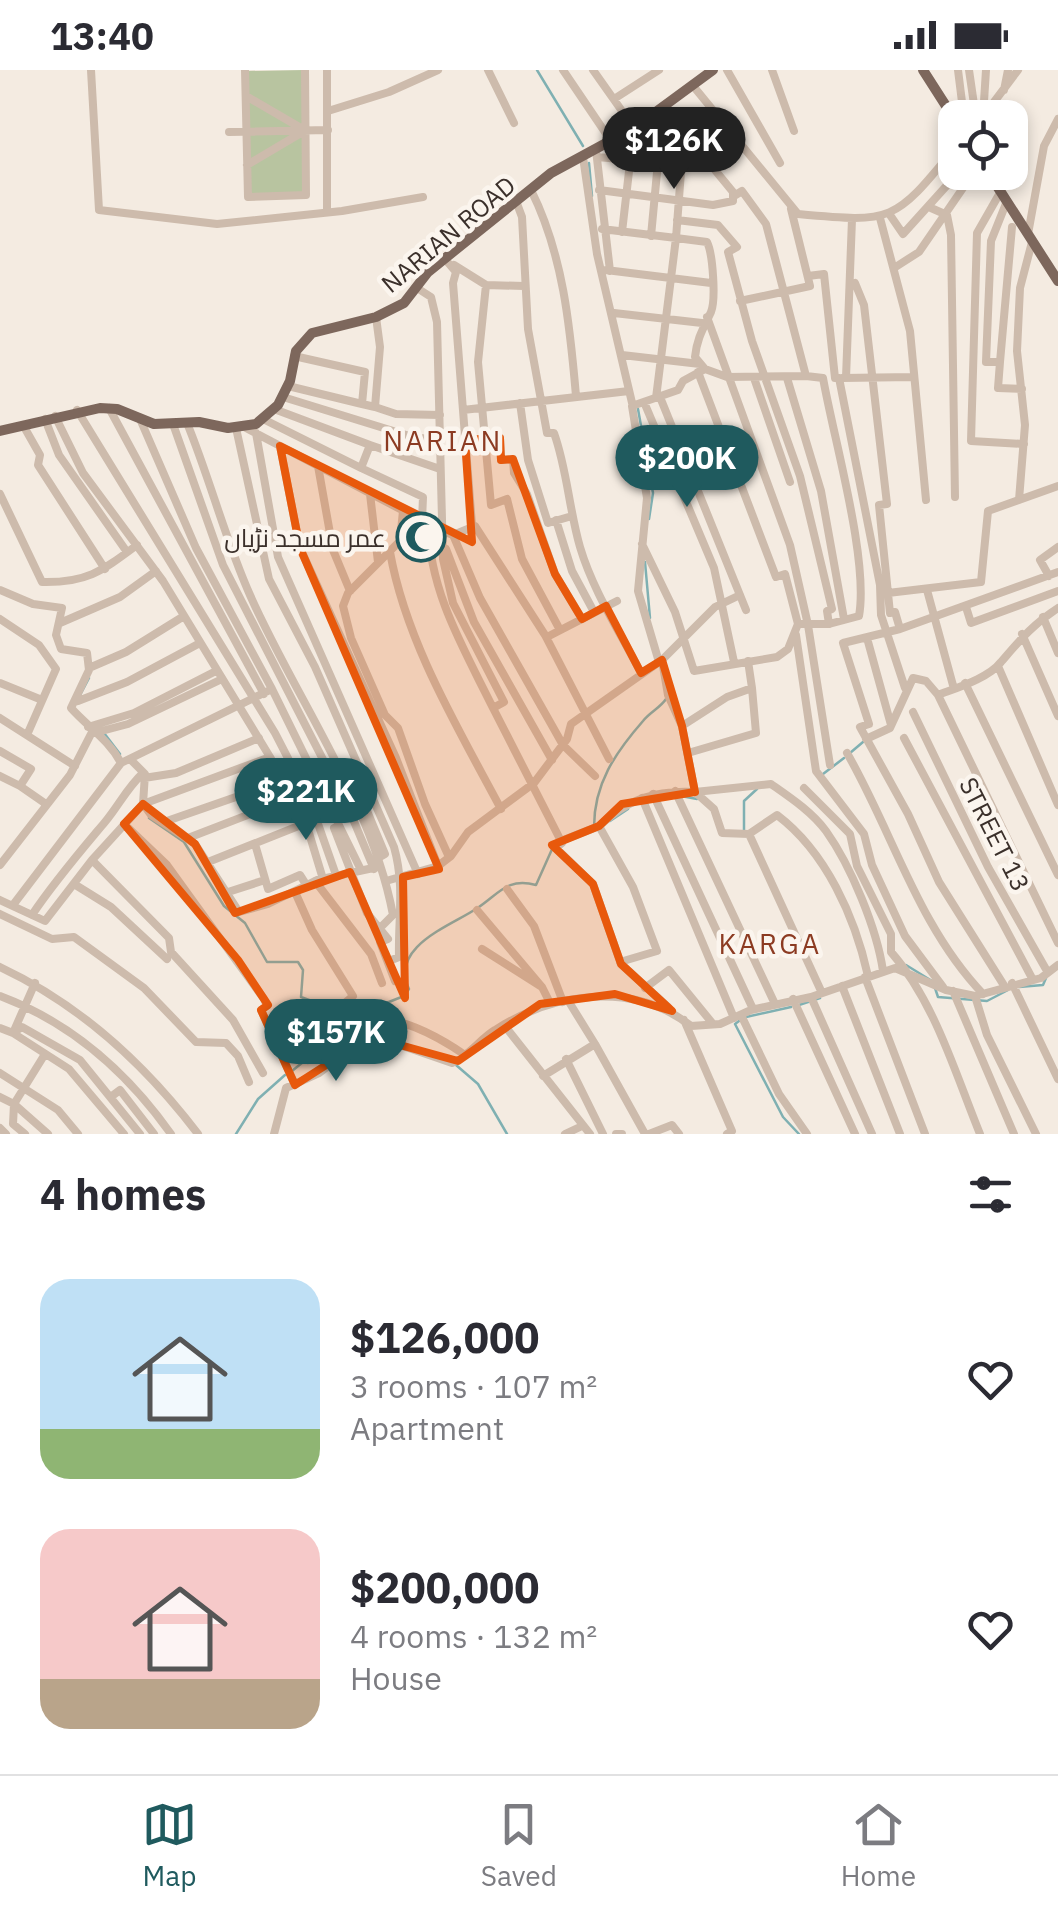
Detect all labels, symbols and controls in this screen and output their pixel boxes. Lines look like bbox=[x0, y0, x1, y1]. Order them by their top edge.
text: 13:40 bbox=[50, 11, 154, 60]
map controls bbox=[938, 100, 1028, 190]
button: locate bbox=[938, 100, 1028, 190]
pin: $126K bbox=[604, 107, 744, 192]
text: $126K bbox=[624, 118, 724, 160]
street label: NARIAN ROAD bbox=[374, 168, 522, 300]
district label: NARIAN bbox=[383, 422, 503, 459]
pin: $200K bbox=[617, 425, 757, 510]
text: $200K bbox=[637, 436, 737, 478]
mosque icon: عمر مسجد نڑیاں bbox=[395, 511, 447, 563]
place label: عمر مسجد نڑیاں bbox=[224, 521, 386, 554]
pin: $221K bbox=[236, 758, 376, 843]
text: $221K bbox=[256, 769, 356, 811]
street label: STREET 13 bbox=[952, 771, 1038, 897]
district label: KARGA bbox=[718, 925, 822, 962]
pin: $157K bbox=[266, 999, 406, 1084]
text: $157K bbox=[286, 1010, 386, 1052]
text: 4 homes bbox=[40, 1167, 206, 1222]
icon: filters bbox=[963, 1167, 1018, 1222]
text: $126,000 bbox=[350, 1310, 539, 1365]
icon: home bbox=[120, 1319, 240, 1439]
icon: heart bbox=[963, 1352, 1018, 1407]
text: 3 rooms · 107 m² bbox=[350, 1365, 597, 1407]
text: Apartment bbox=[350, 1407, 504, 1449]
text: $200,000 bbox=[350, 1560, 539, 1615]
icon: home bbox=[120, 1569, 240, 1689]
icon: heart bbox=[963, 1602, 1018, 1657]
text: 4 rooms · 132 m² bbox=[350, 1615, 597, 1657]
text: House bbox=[350, 1657, 442, 1699]
tab: Map bbox=[142, 1797, 197, 1894]
tab: Saved bbox=[481, 1797, 557, 1894]
tab: Home bbox=[841, 1797, 916, 1894]

